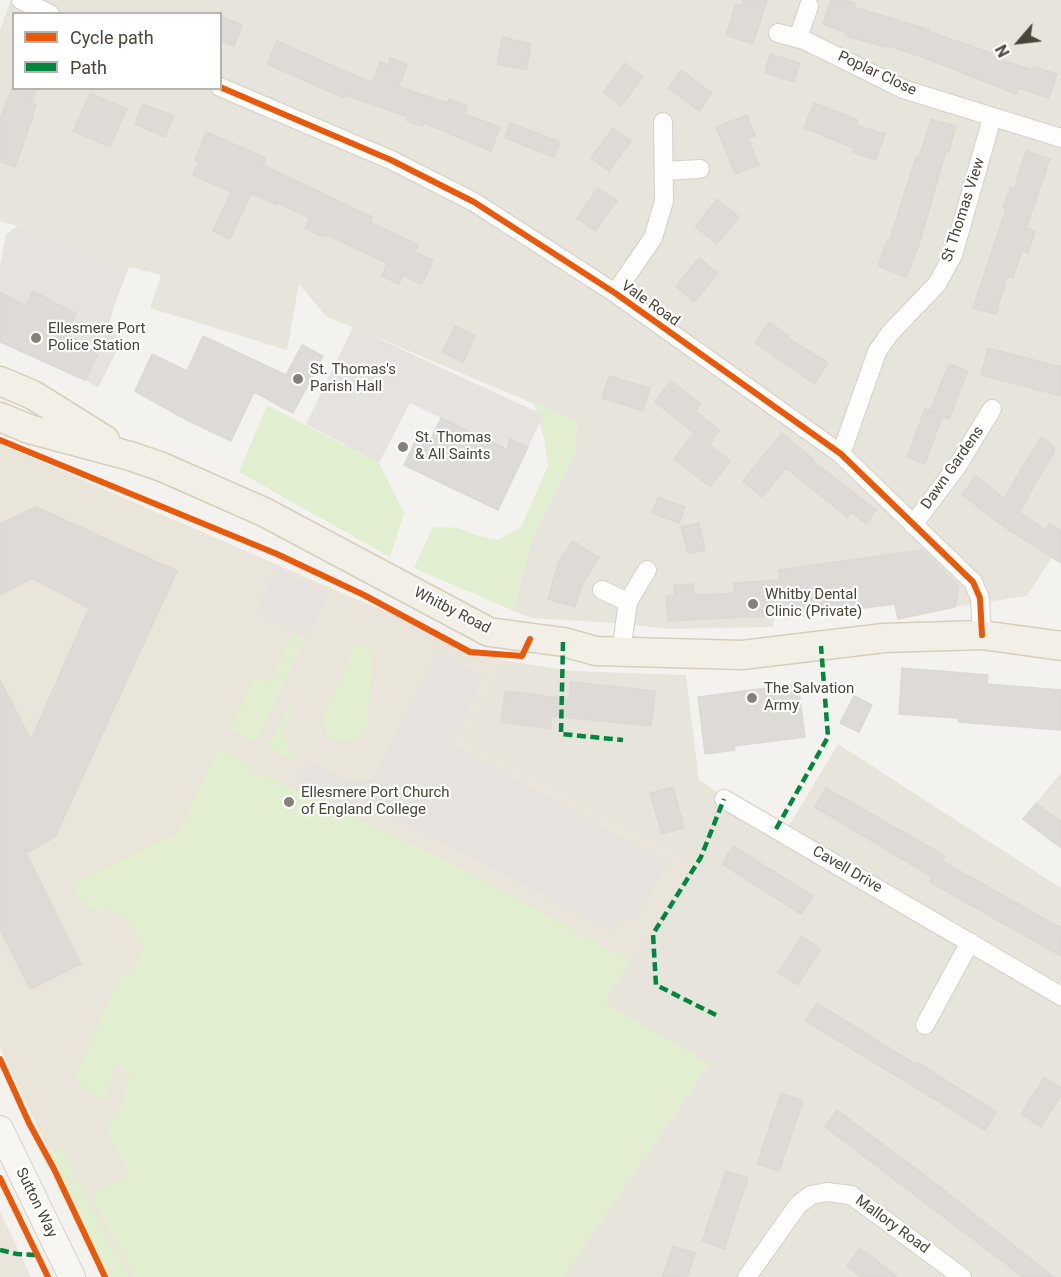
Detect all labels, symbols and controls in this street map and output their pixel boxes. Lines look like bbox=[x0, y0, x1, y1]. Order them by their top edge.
legend bbox=[12, 12, 222, 90]
north arrow bbox=[989, 12, 1049, 72]
text: Cycle path bbox=[70, 27, 154, 48]
text: N bbox=[992, 41, 1014, 60]
street label: Poplar Close bbox=[835, 48, 919, 100]
text: Path bbox=[70, 57, 107, 78]
street label: St Thomas View bbox=[939, 156, 989, 264]
street label: Vale Road bbox=[617, 277, 683, 331]
place label: Ellesmere Port Police Station bbox=[48, 320, 146, 355]
marker: Ellesmere Port Police Station bbox=[29, 331, 43, 345]
place label: St. Thomas's Parish Hall bbox=[310, 361, 396, 396]
marker: St. Thomas's Parish Hall bbox=[291, 372, 305, 386]
street label: Dawn Gardens bbox=[918, 423, 988, 513]
place label: St. Thomas & All Saints bbox=[415, 429, 491, 464]
marker: St. Thomas & All Saints bbox=[396, 440, 410, 454]
street label: Whitby Road bbox=[411, 584, 493, 638]
place label: Whitby Dental Clinic (Private) bbox=[765, 586, 862, 621]
marker: Whitby Dental Clinic (Private) bbox=[746, 597, 760, 611]
place label: The Salvation Army bbox=[764, 680, 854, 715]
marker: The Salvation Army bbox=[745, 691, 759, 705]
place label: Ellesmere Port Church of England College bbox=[301, 784, 450, 819]
marker: Ellesmere Port Church of England College bbox=[282, 795, 296, 809]
street label: Cavell Drive bbox=[809, 843, 885, 897]
street label: Sutton Way bbox=[11, 1165, 61, 1241]
street label: Mallory Road bbox=[851, 1192, 933, 1258]

